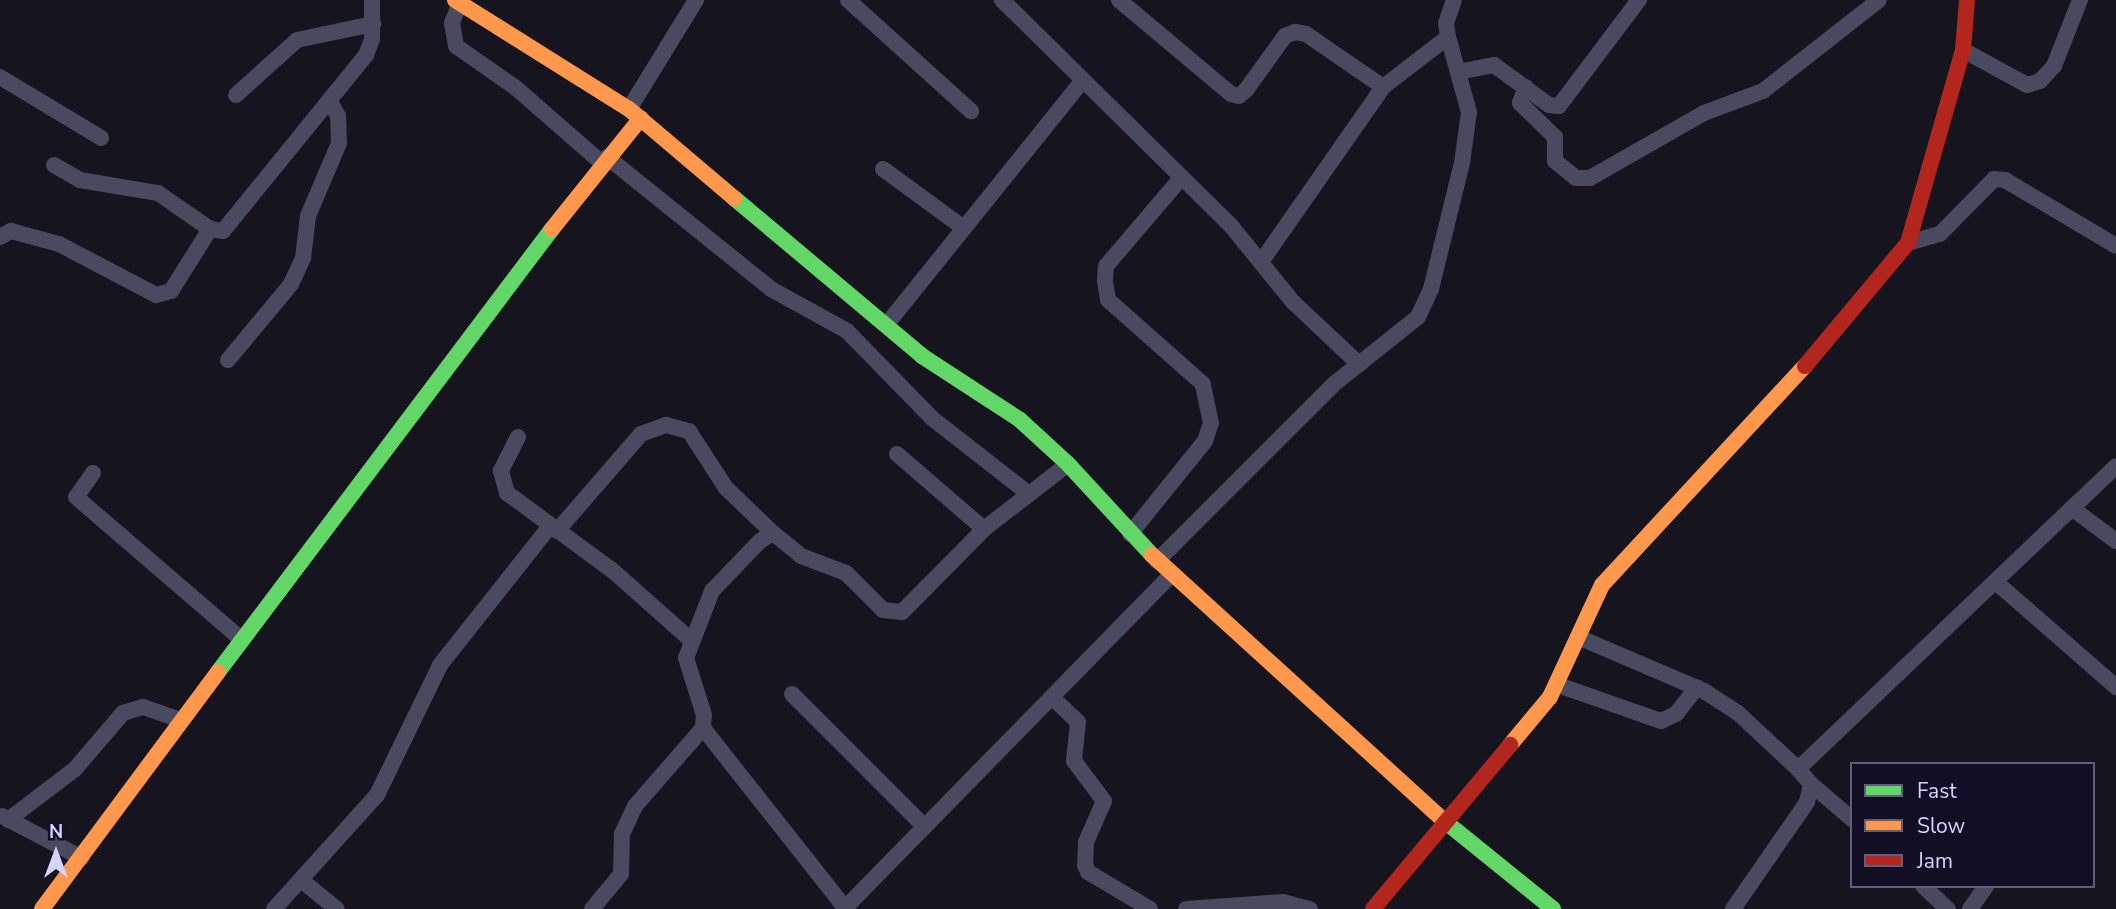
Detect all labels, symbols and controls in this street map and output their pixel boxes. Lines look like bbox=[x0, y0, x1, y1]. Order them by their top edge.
legend bbox=[1850, 762, 2095, 888]
text: Fast bbox=[1917, 777, 1957, 805]
text: Slow bbox=[1917, 812, 1965, 840]
north arrow bbox=[21, 818, 91, 888]
text: N bbox=[49, 819, 63, 845]
text: Jam bbox=[1917, 847, 1953, 875]

